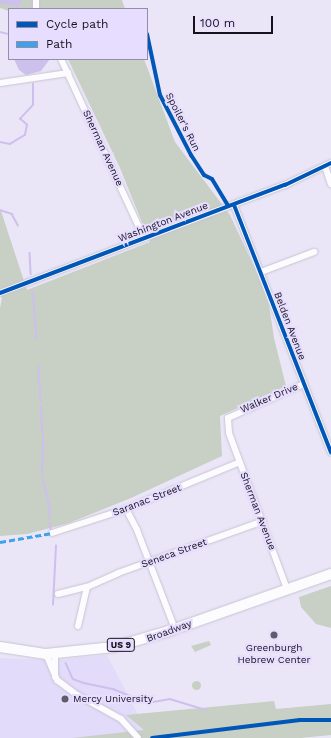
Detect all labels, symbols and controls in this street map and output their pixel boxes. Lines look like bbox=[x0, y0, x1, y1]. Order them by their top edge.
legend bbox=[8, 8, 148, 60]
scale bar bbox=[195, 8, 275, 34]
text: 100 m bbox=[200, 16, 235, 30]
text: Cycle path bbox=[46, 17, 108, 31]
text: Path bbox=[46, 37, 72, 51]
street label: Spoiler's Run bbox=[163, 91, 203, 153]
street label: Sherman Avenue bbox=[80, 108, 126, 188]
street label: Washington Avenue bbox=[116, 199, 210, 245]
street label: Belden Avenue bbox=[271, 290, 309, 362]
street label: Walker Drive bbox=[238, 380, 300, 416]
street label: Sherman Avenue bbox=[238, 470, 278, 552]
street label: Saranac Street bbox=[111, 481, 183, 519]
street label: Seneca Street bbox=[140, 536, 208, 570]
street label: Broadway bbox=[145, 617, 193, 645]
marker: Greenburgh Hebrew Center bbox=[269, 630, 279, 640]
road number: US 9 bbox=[106, 638, 136, 652]
place label: Greenburgh Hebrew Center bbox=[237, 641, 311, 664]
place label: Mercy University bbox=[73, 693, 153, 705]
marker: Mercy University bbox=[60, 694, 70, 704]

